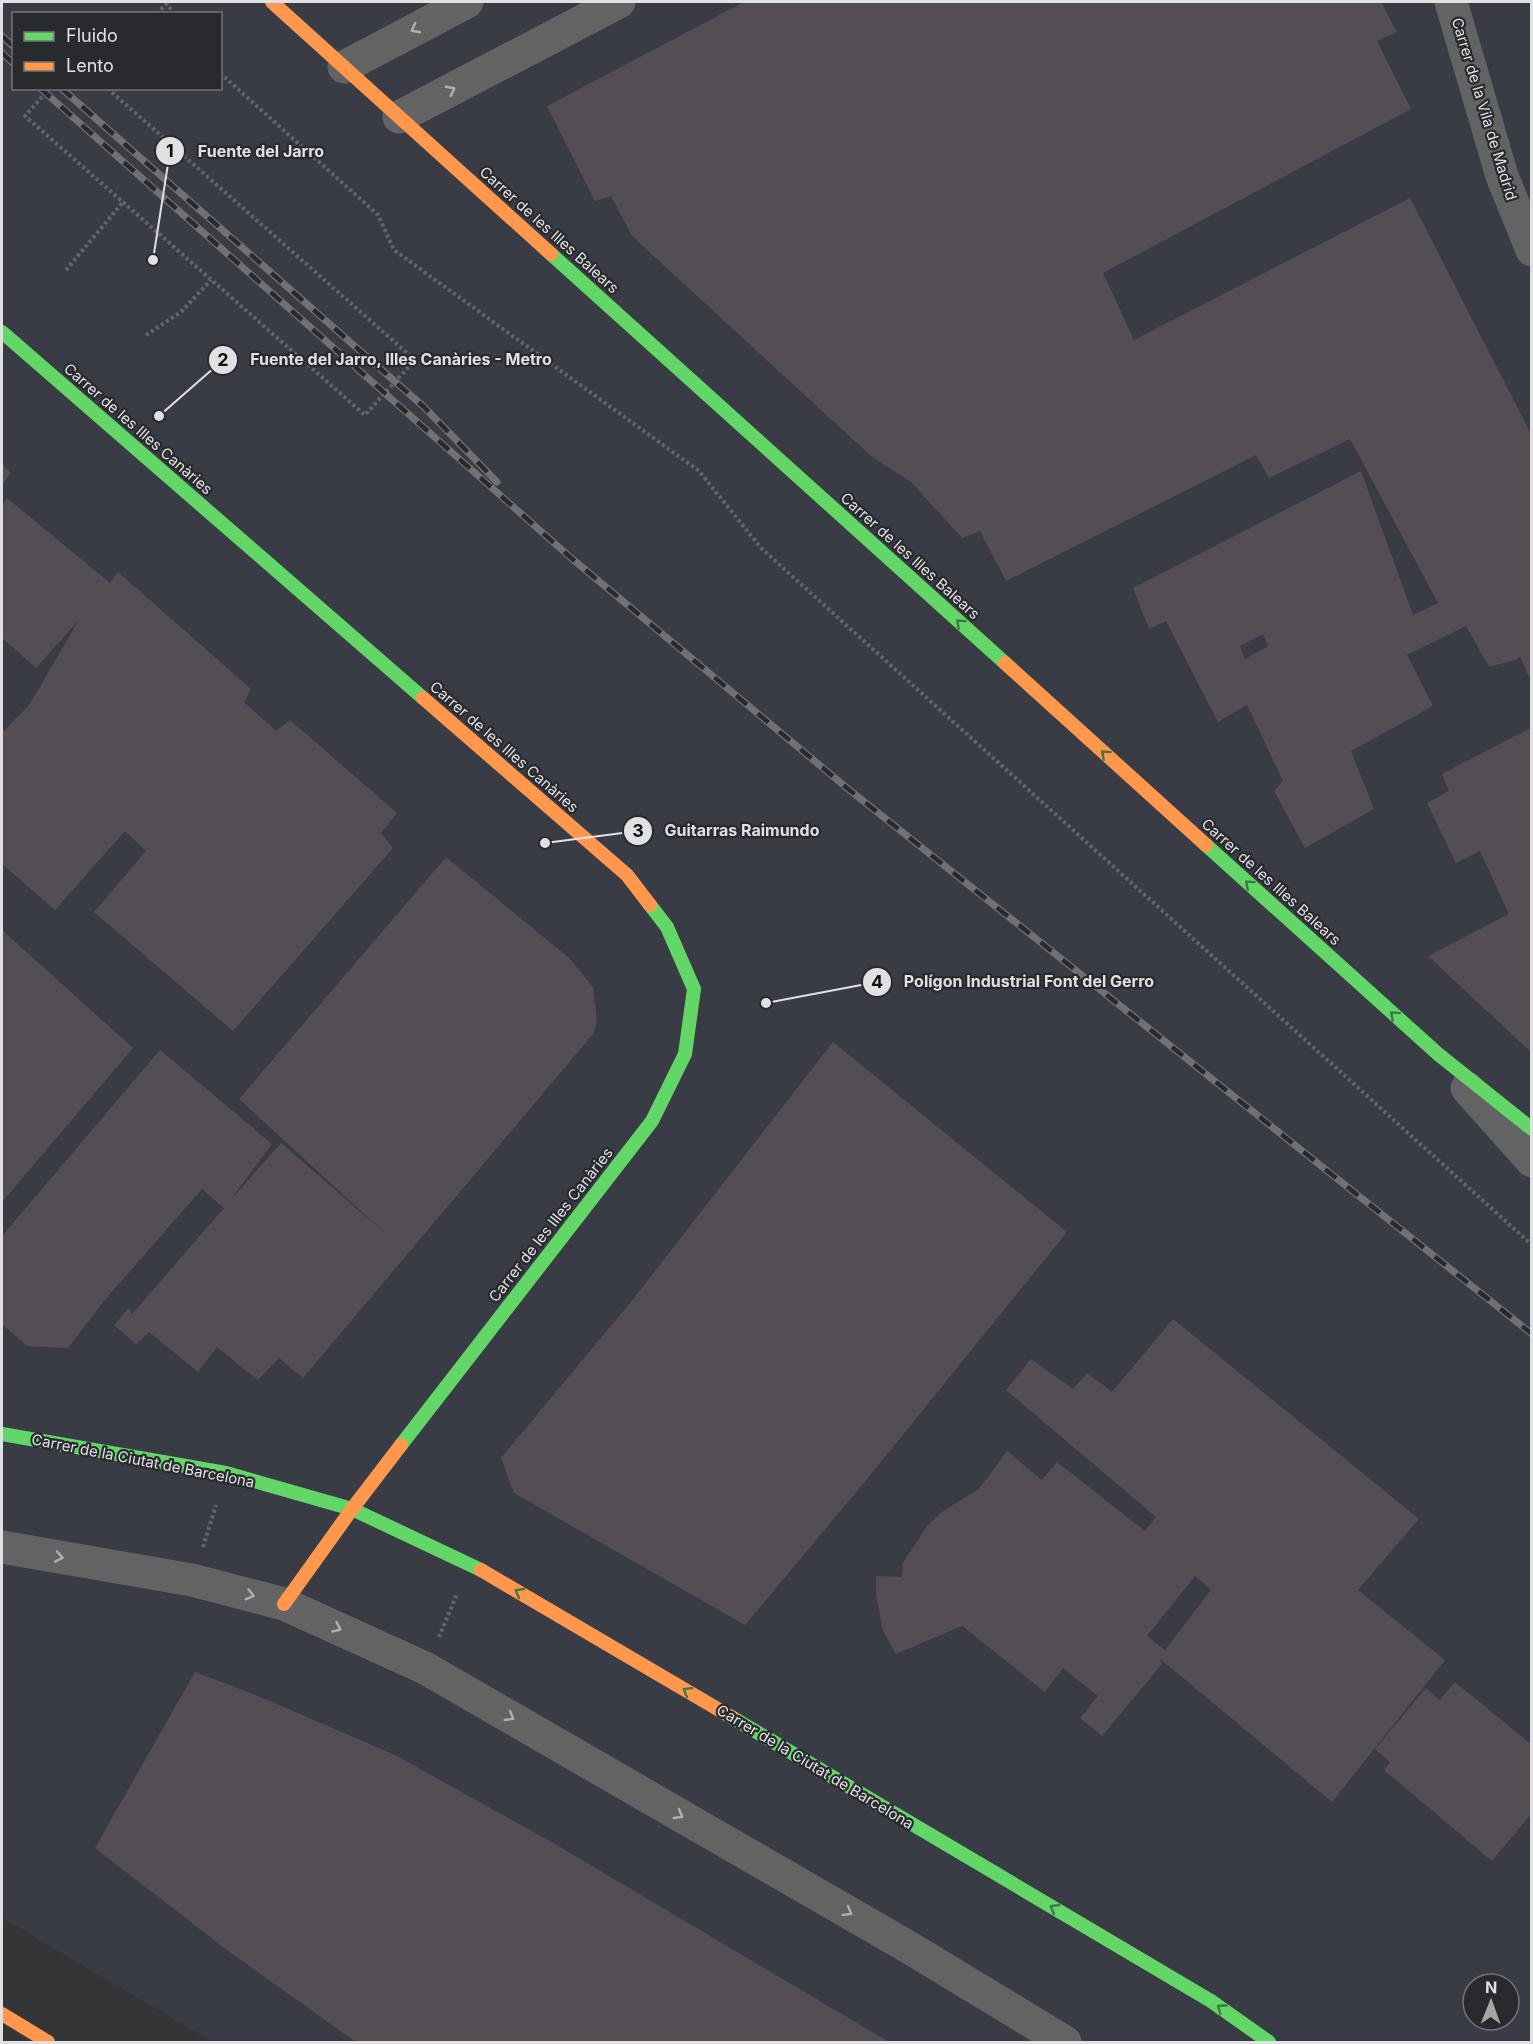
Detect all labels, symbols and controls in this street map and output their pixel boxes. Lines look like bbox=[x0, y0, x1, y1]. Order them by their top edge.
legend bbox=[12, 12, 222, 90]
street label: Carrer de la Vila de Madrid bbox=[1448, 15, 1521, 202]
one-way arrow bbox=[411, 22, 422, 33]
text: Fluido bbox=[66, 25, 118, 46]
text: Lento bbox=[66, 55, 114, 76]
one-way arrow bbox=[444, 85, 455, 97]
callout: Fuente del Jarro bbox=[155, 134, 336, 168]
text: 1 bbox=[166, 140, 174, 161]
text: Fuente del Jarro bbox=[198, 141, 324, 161]
street label: Carrer de les Illes Balears bbox=[476, 162, 623, 297]
callout: Fuente del Jarro, Illes Canàries - Metro bbox=[208, 343, 564, 377]
text: 2 bbox=[217, 349, 229, 370]
text: Fuente del Jarro, Illes Canàries - Metro bbox=[250, 349, 552, 369]
street label: Carrer de les Illes Canàries bbox=[60, 359, 217, 498]
street label: Carrer de les Illes Balears bbox=[837, 488, 984, 623]
one-way arrow bbox=[956, 619, 967, 630]
street label: Carrer de les Illes Canàries bbox=[426, 677, 583, 816]
one-way arrow bbox=[1101, 750, 1111, 761]
callout: Guitarras Raimundo bbox=[623, 814, 832, 848]
street label: Carrer de les Illes Balears bbox=[1198, 814, 1345, 949]
text: 3 bbox=[632, 820, 644, 841]
text: Guitarras Raimundo bbox=[665, 820, 820, 840]
one-way arrow bbox=[1246, 880, 1256, 891]
callout: Polígon Industrial Font del Gerro bbox=[862, 965, 1167, 999]
text: 4 bbox=[871, 971, 883, 992]
text: Polígon Industrial Font del Gerro bbox=[904, 971, 1154, 991]
one-way arrow bbox=[1390, 1011, 1401, 1022]
street label: Carrer de les Illes Canàries bbox=[484, 1144, 617, 1306]
street label: Carrer de la Ciutat de Barcelona bbox=[30, 1430, 256, 1491]
one-way arrow bbox=[54, 1550, 64, 1563]
one-way arrow bbox=[245, 1588, 255, 1601]
one-way arrow bbox=[515, 1588, 525, 1600]
one-way arrow bbox=[331, 1621, 342, 1633]
one-way arrow bbox=[683, 1687, 693, 1699]
street label: Carrer de la Ciutat de Barcelona bbox=[713, 1700, 917, 1833]
one-way arrow bbox=[504, 1710, 515, 1722]
one-way arrow bbox=[673, 1808, 683, 1819]
one-way arrow bbox=[1050, 1904, 1060, 1915]
one-way arrow bbox=[842, 1905, 852, 1916]
north arrow bbox=[1461, 1972, 1521, 2032]
text: N bbox=[1485, 1977, 1498, 1997]
one-way arrow bbox=[1217, 2004, 1228, 2015]

